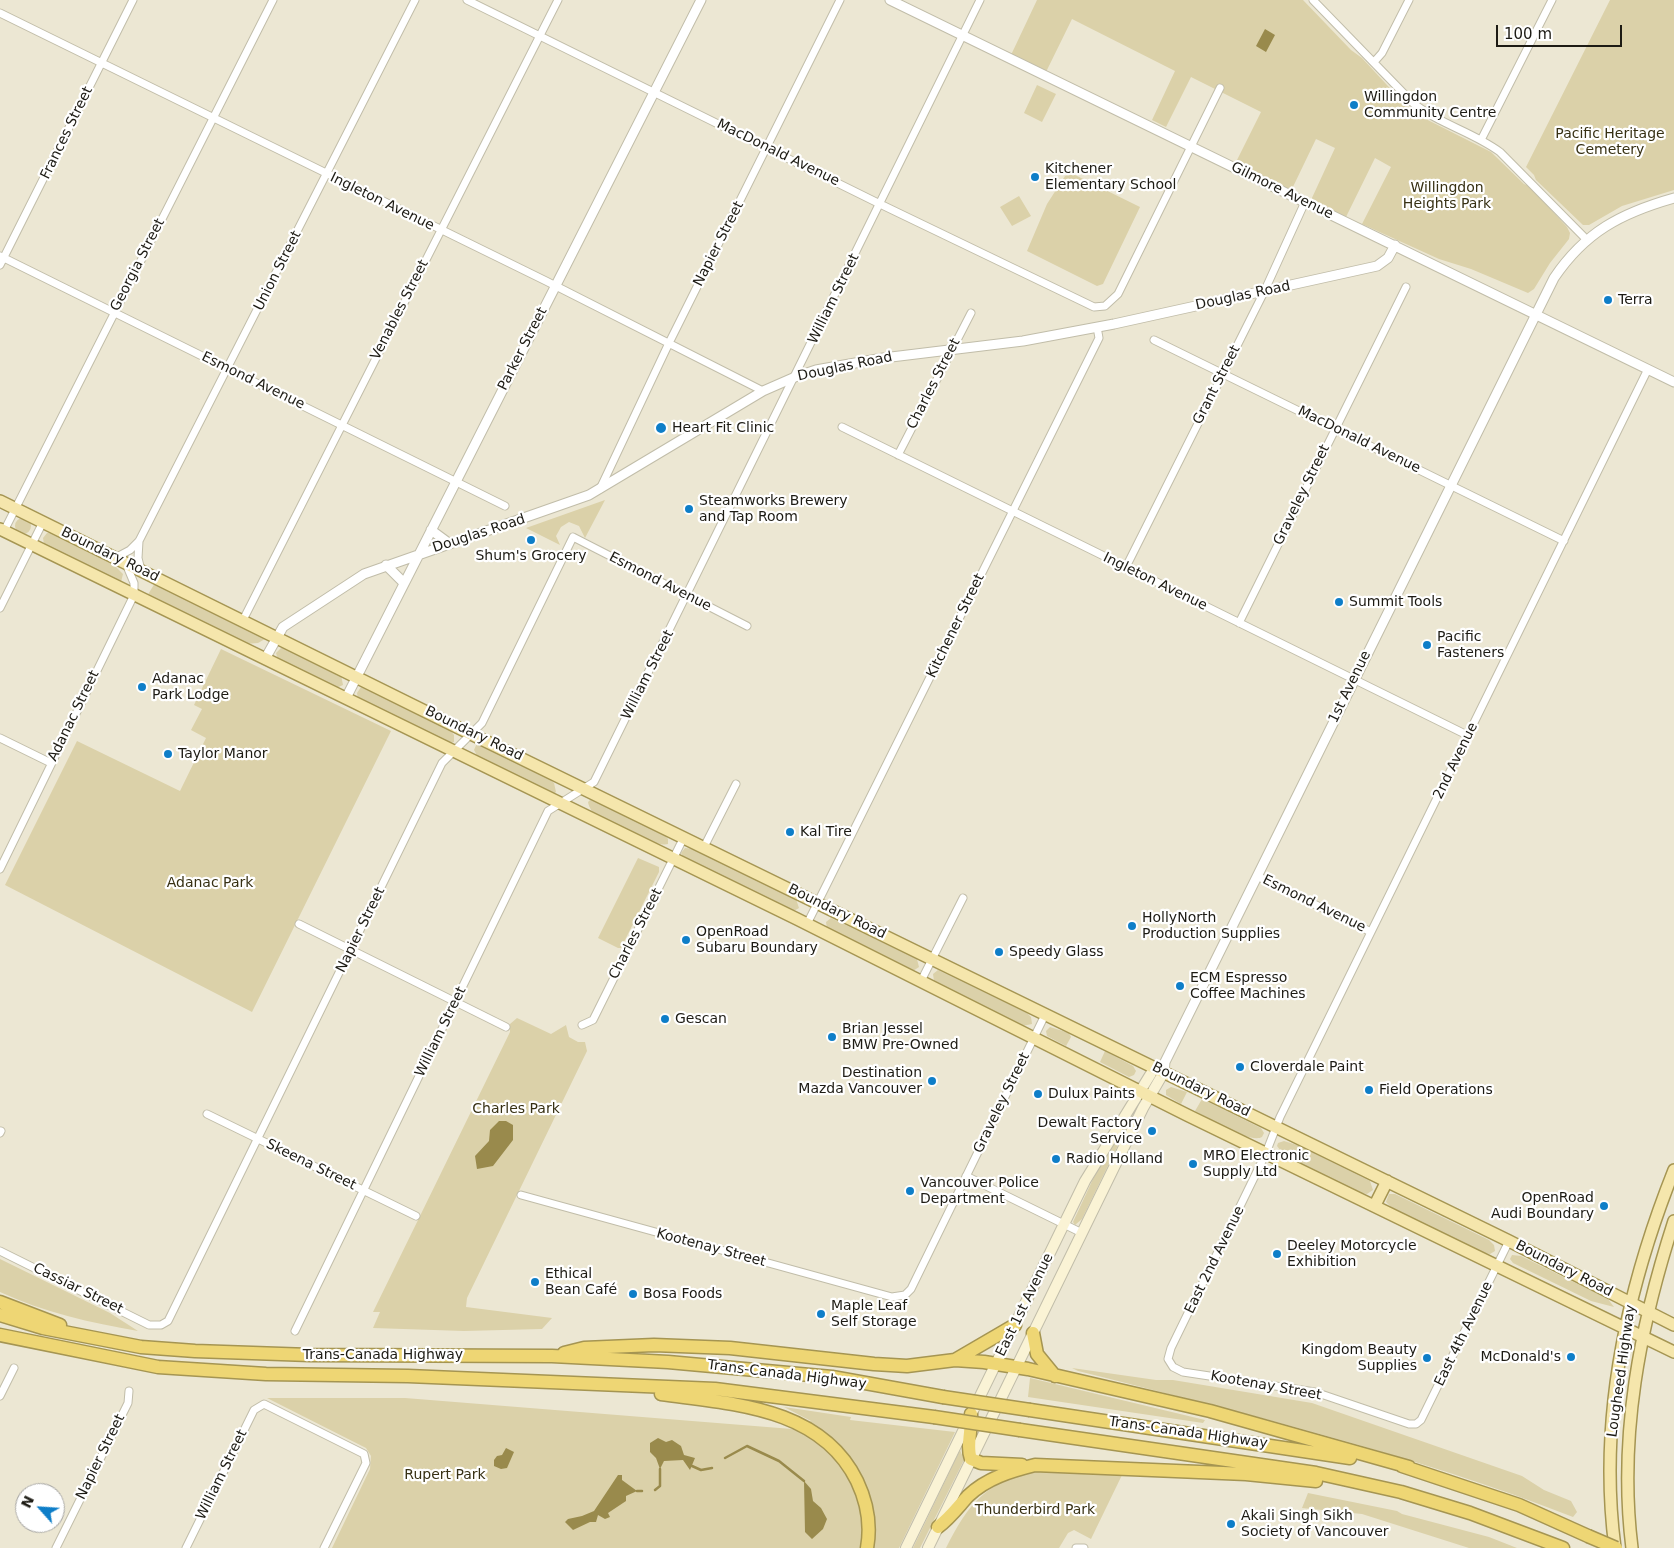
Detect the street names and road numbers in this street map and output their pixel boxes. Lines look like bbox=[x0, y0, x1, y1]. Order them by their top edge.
street label: Frances Street bbox=[37, 84, 97, 182]
street label: MacDonald Avenue bbox=[714, 116, 842, 190]
street label: Gilmore Avenue bbox=[1228, 159, 1336, 223]
street label: Ingleton Avenue bbox=[327, 170, 437, 234]
street label: Napier Street bbox=[690, 199, 748, 289]
street label: Georgia Street bbox=[107, 216, 169, 314]
street label: Union Street bbox=[251, 228, 305, 314]
street label: William Street bbox=[805, 251, 863, 347]
street label: Venables Street bbox=[367, 257, 433, 363]
street label: Douglas Road bbox=[1194, 278, 1292, 314]
street label: Parker Street bbox=[495, 305, 551, 393]
street label: Charles Street bbox=[904, 336, 964, 432]
street label: Grant Street bbox=[1190, 343, 1244, 427]
street label: Esmond Avenue bbox=[199, 349, 307, 413]
street label: Douglas Road bbox=[796, 349, 894, 385]
street label: MacDonald Avenue bbox=[1295, 403, 1423, 477]
street label: Graveley Street bbox=[1270, 442, 1334, 548]
street label: Douglas Road bbox=[431, 511, 527, 557]
street label: Boundary Road bbox=[58, 524, 162, 586]
street label: Esmond Avenue bbox=[606, 549, 714, 615]
street label: Ingleton Avenue bbox=[1100, 550, 1210, 614]
street label: Kitchener Street bbox=[923, 571, 989, 681]
street label: William Street bbox=[618, 627, 678, 723]
street label: 1st Avenue bbox=[1325, 648, 1375, 726]
street label: Adanac Street bbox=[45, 668, 103, 764]
street label: Boundary Road bbox=[422, 703, 526, 765]
street label: 2nd Avenue bbox=[1430, 720, 1482, 802]
street label: Esmond Avenue bbox=[1260, 872, 1368, 936]
street label: Boundary Road bbox=[785, 881, 889, 943]
street label: Napier Street bbox=[333, 884, 389, 976]
street label: Charles Street bbox=[606, 886, 666, 982]
street label: William Street bbox=[412, 984, 470, 1080]
street label: Graveley Street bbox=[970, 1050, 1034, 1156]
street label: Boundary Road bbox=[1149, 1059, 1253, 1121]
street label: Skeena Street bbox=[263, 1136, 359, 1194]
street label: East 2nd Avenue bbox=[1182, 1203, 1248, 1317]
street label: Kootenay Street bbox=[655, 1225, 767, 1271]
street label: Boundary Road bbox=[1513, 1237, 1615, 1301]
street label: East 1st Avenue bbox=[993, 1251, 1057, 1359]
street label: Cassiar Street bbox=[30, 1260, 126, 1318]
street label: East 4th Avenue bbox=[1431, 1279, 1497, 1389]
street label: Lougheed Highway bbox=[1604, 1304, 1640, 1438]
street label: Trans-Canada Highway bbox=[303, 1347, 463, 1363]
street label: Trans-Canada Highway bbox=[706, 1357, 868, 1393]
street label: Kootenay Street bbox=[1209, 1368, 1323, 1404]
street label: Napier Street bbox=[73, 1411, 129, 1503]
street label: Trans-Canada Highway bbox=[1107, 1414, 1269, 1452]
street label: William Street bbox=[193, 1427, 251, 1523]

